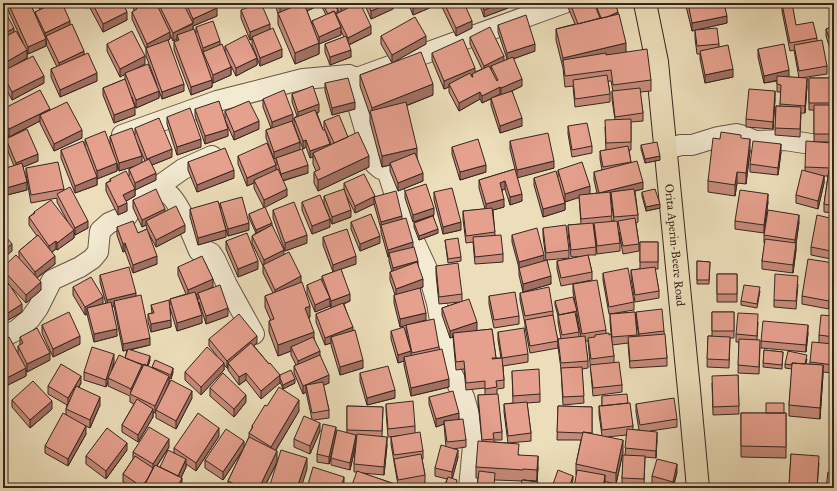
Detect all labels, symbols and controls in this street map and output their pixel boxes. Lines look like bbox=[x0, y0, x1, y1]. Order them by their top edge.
street label: Orita Aperin-Beere Road bbox=[662, 183, 688, 307]

